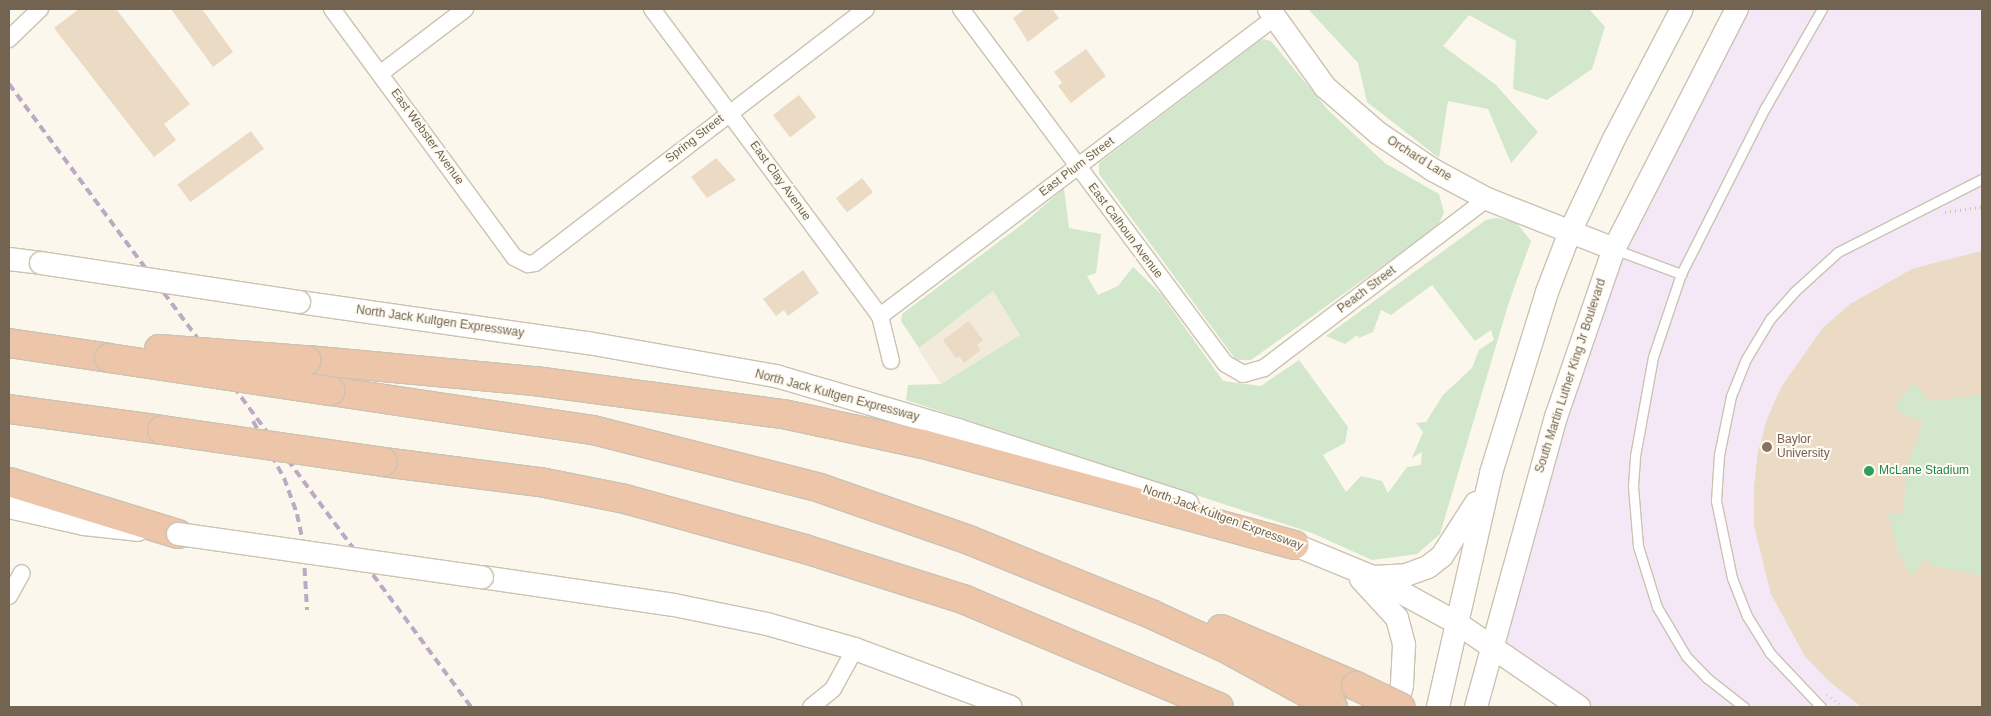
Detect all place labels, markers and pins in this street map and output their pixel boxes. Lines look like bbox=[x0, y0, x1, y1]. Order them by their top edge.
place label: Baylor University bbox=[1777, 433, 1830, 461]
marker: Baylor University bbox=[1761, 441, 1773, 453]
place label: McLane Stadium bbox=[1879, 464, 1969, 478]
marker: McLane Stadium bbox=[1863, 465, 1875, 477]

